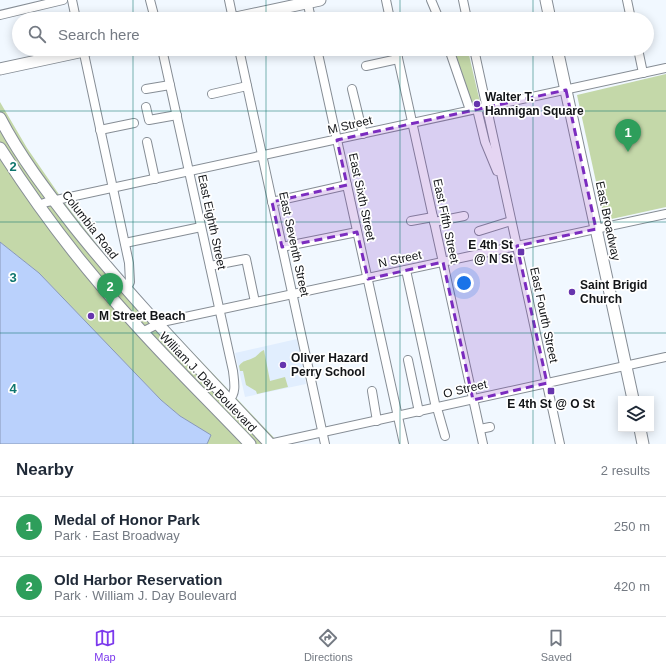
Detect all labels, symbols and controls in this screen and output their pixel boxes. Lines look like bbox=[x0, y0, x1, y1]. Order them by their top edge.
search box bbox=[12, 12, 654, 56]
icon: search bbox=[26, 23, 48, 45]
text: Search here bbox=[58, 26, 140, 43]
place label: Walter T. Hannigan Square bbox=[485, 90, 584, 118]
marker: Walter T. Hannigan Square bbox=[472, 99, 482, 109]
street label: M Street bbox=[326, 113, 374, 137]
pin: 1 bbox=[615, 119, 641, 152]
street label: East Sixth Street bbox=[346, 152, 378, 243]
text: 2 bbox=[9, 159, 17, 174]
street label: East Eighth Street bbox=[195, 173, 229, 271]
street label: East Fifth Street bbox=[430, 177, 462, 265]
street label: East Broadway bbox=[593, 180, 623, 262]
street label: Columbia Road bbox=[59, 188, 121, 262]
street label: East Seventh Street bbox=[276, 190, 312, 298]
place label: E 4th St @ N St bbox=[468, 238, 513, 266]
street label: N Street bbox=[377, 247, 424, 270]
marker: E 4th St @ N St bbox=[516, 247, 526, 257]
street label: East Fourth Street bbox=[527, 266, 561, 365]
text: 3 bbox=[9, 270, 17, 285]
pin: 2 bbox=[97, 273, 123, 306]
your location bbox=[454, 273, 474, 293]
place label: Saint Brigid Church bbox=[580, 278, 647, 306]
marker: Saint Brigid Church bbox=[567, 287, 577, 297]
place label: M Street Beach bbox=[99, 309, 186, 323]
marker: M Street Beach bbox=[86, 311, 96, 321]
street label: William J. Day Boulevard bbox=[157, 329, 259, 435]
place label: Oliver Hazard Perry School bbox=[291, 351, 368, 379]
marker: Oliver Hazard Perry School bbox=[278, 360, 288, 370]
street label: O Street bbox=[442, 377, 489, 401]
text: 4 bbox=[9, 381, 17, 396]
marker: E 4th St @ O St bbox=[546, 386, 556, 396]
map controls bbox=[618, 396, 654, 432]
button: layers bbox=[618, 396, 654, 432]
place label: E 4th St @ O St bbox=[507, 397, 595, 411]
text: Nearby bbox=[16, 460, 74, 479]
text: 2 results bbox=[601, 463, 650, 478]
text: Medal of Honor Park bbox=[54, 511, 200, 528]
text: 1 bbox=[25, 519, 33, 534]
text: 250 m bbox=[614, 519, 650, 534]
text: Park · East Broadway bbox=[54, 528, 180, 543]
text: Old Harbor Reservation bbox=[54, 571, 222, 588]
text: 2 bbox=[25, 579, 33, 594]
text: 420 m bbox=[614, 579, 650, 594]
text: Park · William J. Day Boulevard bbox=[54, 588, 237, 603]
tab: Map bbox=[94, 627, 116, 663]
tab: Directions bbox=[304, 627, 353, 663]
tab: Saved bbox=[541, 627, 572, 663]

